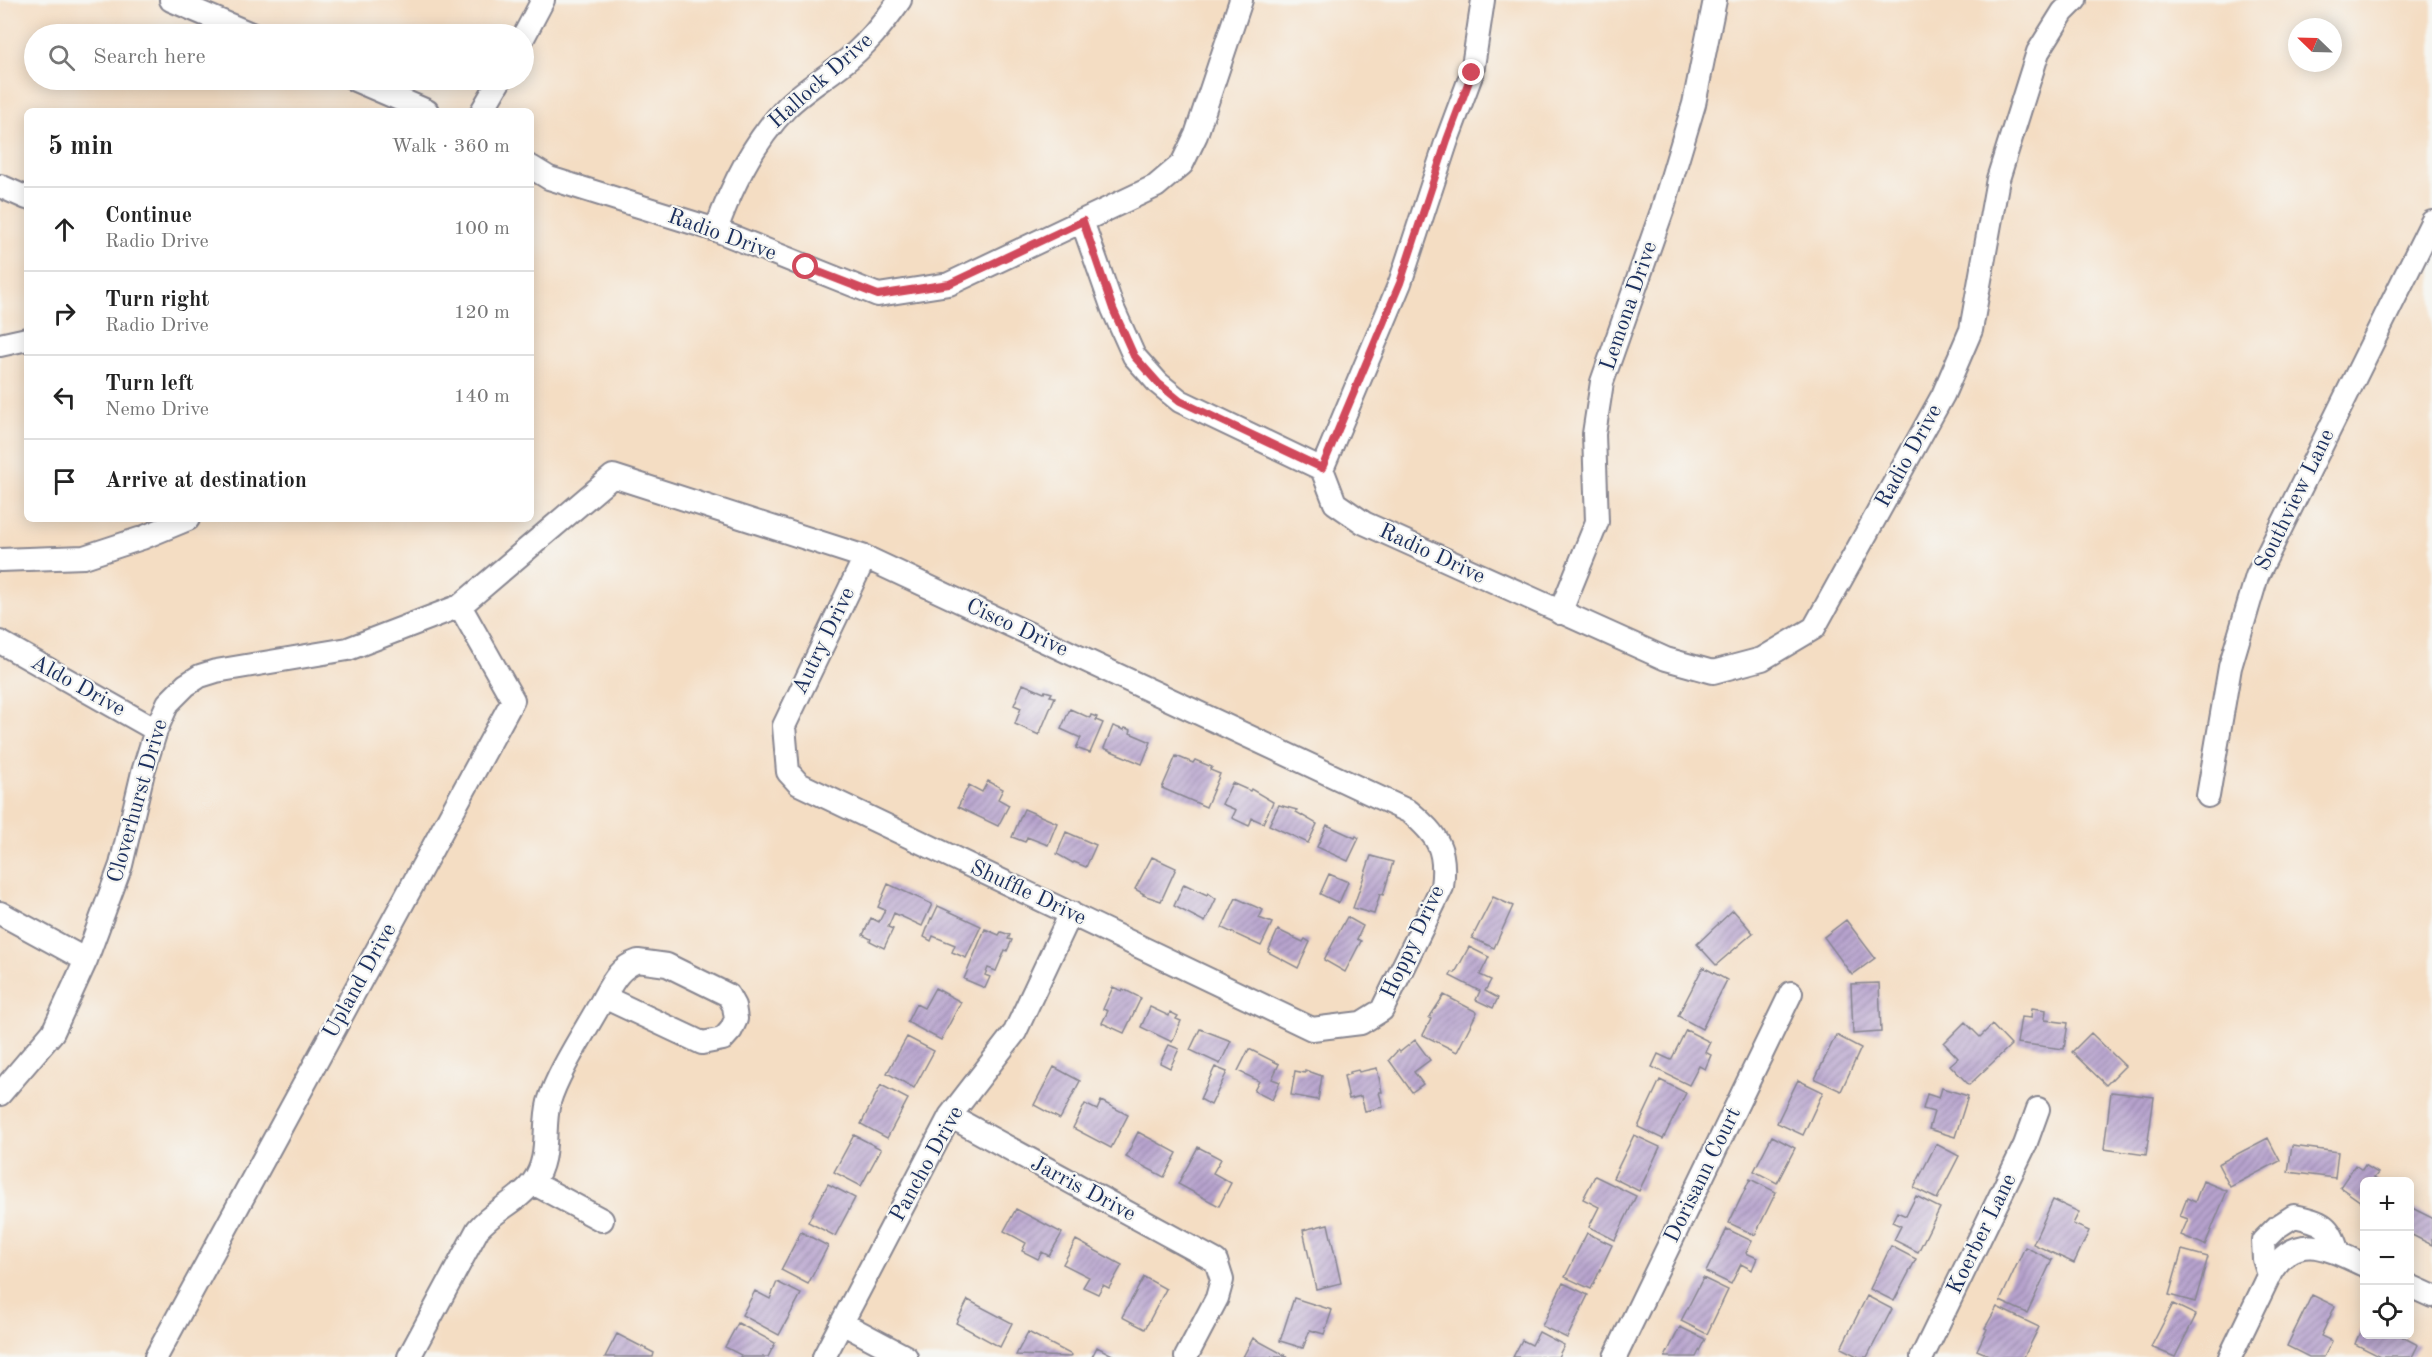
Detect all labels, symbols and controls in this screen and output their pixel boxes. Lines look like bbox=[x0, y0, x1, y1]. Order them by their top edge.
north arrow bbox=[2288, 18, 2342, 72]
search box bbox=[24, 24, 534, 90]
street label: Hallock Drive bbox=[765, 29, 877, 133]
icon: search bbox=[45, 41, 78, 74]
text: Search here bbox=[93, 46, 206, 68]
route end bbox=[1458, 59, 1484, 85]
text: 5 min bbox=[48, 134, 113, 160]
text: Walk · 360 m bbox=[391, 137, 510, 157]
text: Continue bbox=[105, 205, 192, 227]
street label: Radio Drive bbox=[665, 205, 779, 265]
icon: ahead bbox=[48, 213, 81, 246]
text: 100 m bbox=[454, 219, 510, 239]
text: Radio Drive bbox=[105, 232, 209, 252]
street label: Lemona Drive bbox=[1597, 239, 1661, 373]
route start bbox=[792, 253, 818, 279]
text: Turn right bbox=[105, 289, 209, 311]
icon: right bbox=[48, 297, 81, 330]
text: 120 m bbox=[454, 303, 510, 323]
text: Radio Drive bbox=[105, 316, 209, 336]
text: Turn left bbox=[105, 373, 194, 395]
icon: left bbox=[48, 381, 81, 414]
text: 140 m bbox=[454, 387, 510, 407]
text: Nemo Drive bbox=[105, 400, 209, 420]
street label: Radio Drive bbox=[1872, 401, 1946, 511]
street label: Southview Lane bbox=[2251, 426, 2339, 574]
icon: arrive bbox=[48, 465, 81, 498]
text: Arrive at destination bbox=[105, 470, 307, 492]
street label: Radio Drive bbox=[1376, 520, 1488, 588]
street label: Autry Drive bbox=[789, 584, 859, 698]
street label: Cisco Drive bbox=[963, 595, 1071, 661]
street label: Aldo Drive bbox=[27, 651, 129, 721]
street label: Cloverhurst Drive bbox=[104, 717, 172, 885]
street label: Shuffle Drive bbox=[967, 857, 1089, 929]
street label: Hoppy Drive bbox=[1377, 882, 1449, 1002]
street label: Upland Drive bbox=[319, 920, 401, 1042]
street label: Pancho Drive bbox=[886, 1103, 968, 1225]
street label: Dorisann Court bbox=[1661, 1104, 1745, 1246]
street label: Jarris Drive bbox=[1027, 1152, 1139, 1226]
street label: Koerber Lane bbox=[1943, 1170, 2021, 1298]
map controls bbox=[2360, 1177, 2414, 1339]
button: + bbox=[2360, 1177, 2414, 1231]
button: − bbox=[2360, 1231, 2414, 1285]
button: locate bbox=[2360, 1285, 2414, 1339]

